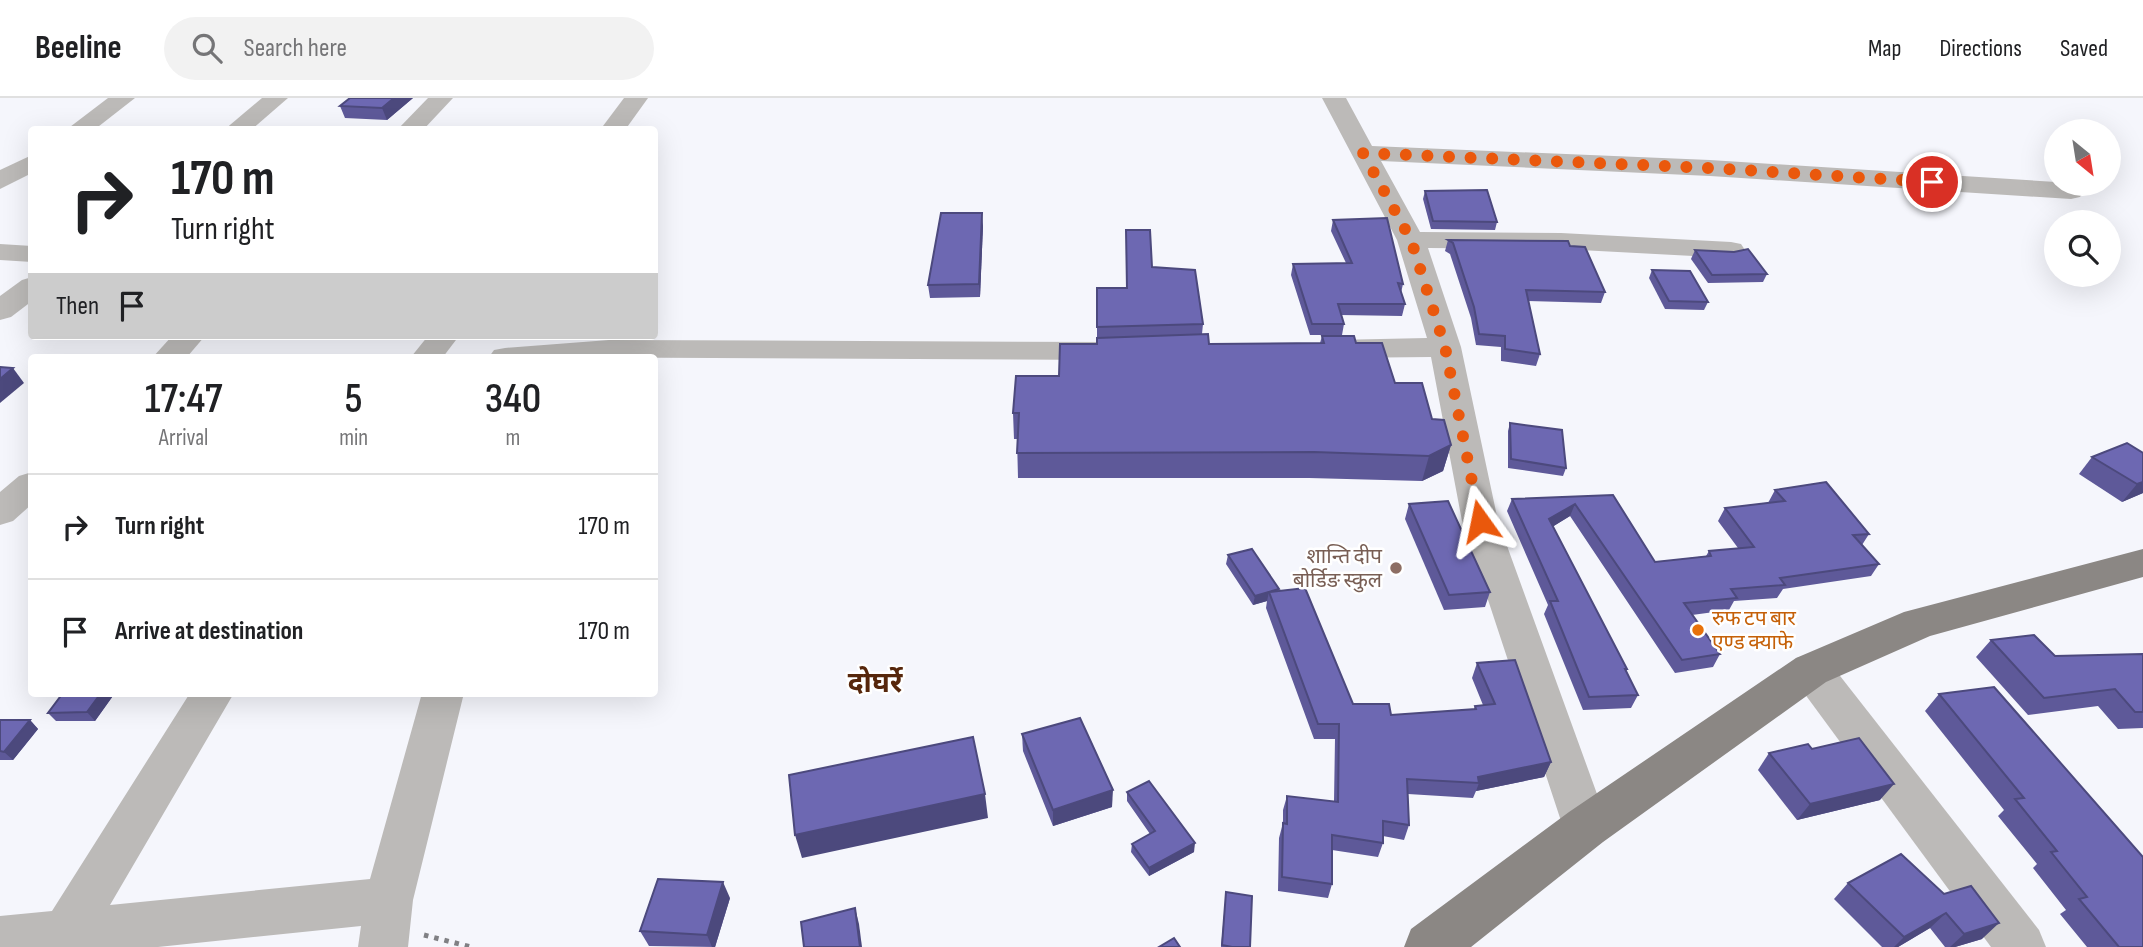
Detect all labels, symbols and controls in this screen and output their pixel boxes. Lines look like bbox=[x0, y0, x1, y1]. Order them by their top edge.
search box bbox=[164, 17, 654, 80]
text: Beeline bbox=[35, 28, 122, 68]
icon: search bbox=[188, 29, 226, 67]
text: Search here bbox=[244, 33, 347, 64]
text: Map bbox=[1868, 34, 1901, 63]
text: Directions bbox=[1939, 34, 2022, 63]
text: Saved bbox=[2060, 34, 2108, 63]
north arrow bbox=[2044, 119, 2121, 196]
map controls bbox=[2044, 119, 2121, 287]
text: 170 m bbox=[171, 150, 275, 209]
pin bbox=[1902, 152, 1962, 212]
icon: right bbox=[56, 154, 147, 245]
icon: arrive bbox=[1913, 163, 1951, 201]
text: Turn right bbox=[171, 210, 275, 249]
button: search bbox=[2044, 210, 2121, 287]
icon: arrive bbox=[113, 287, 151, 325]
text: Then bbox=[56, 291, 99, 322]
text: 17:47 bbox=[145, 374, 222, 425]
text: 5 bbox=[345, 374, 362, 425]
text: 340 bbox=[485, 374, 541, 425]
text: Arrival bbox=[159, 424, 208, 452]
text: min bbox=[339, 424, 368, 452]
text: m bbox=[506, 424, 520, 452]
position arrow bbox=[1443, 484, 1517, 558]
icon: right bbox=[56, 508, 94, 546]
text: Turn right bbox=[115, 511, 204, 542]
text: 170 m bbox=[578, 511, 630, 542]
place label: शान्ति दीप बोर्डिङ स्कुल bbox=[1293, 544, 1383, 593]
marker: शान्ति दीप बोर्डिङ स्कुल bbox=[1388, 560, 1404, 576]
place label: रुफ टप बार एण्ड क्याफे bbox=[1712, 606, 1796, 655]
icon: arrive bbox=[56, 613, 94, 651]
text: Arrive at destination bbox=[115, 616, 303, 647]
text: 170 m bbox=[578, 616, 630, 647]
marker: रुफ टप बार एण्ड क्याफे bbox=[1690, 622, 1706, 638]
district label: दोघर्रे bbox=[848, 666, 904, 700]

